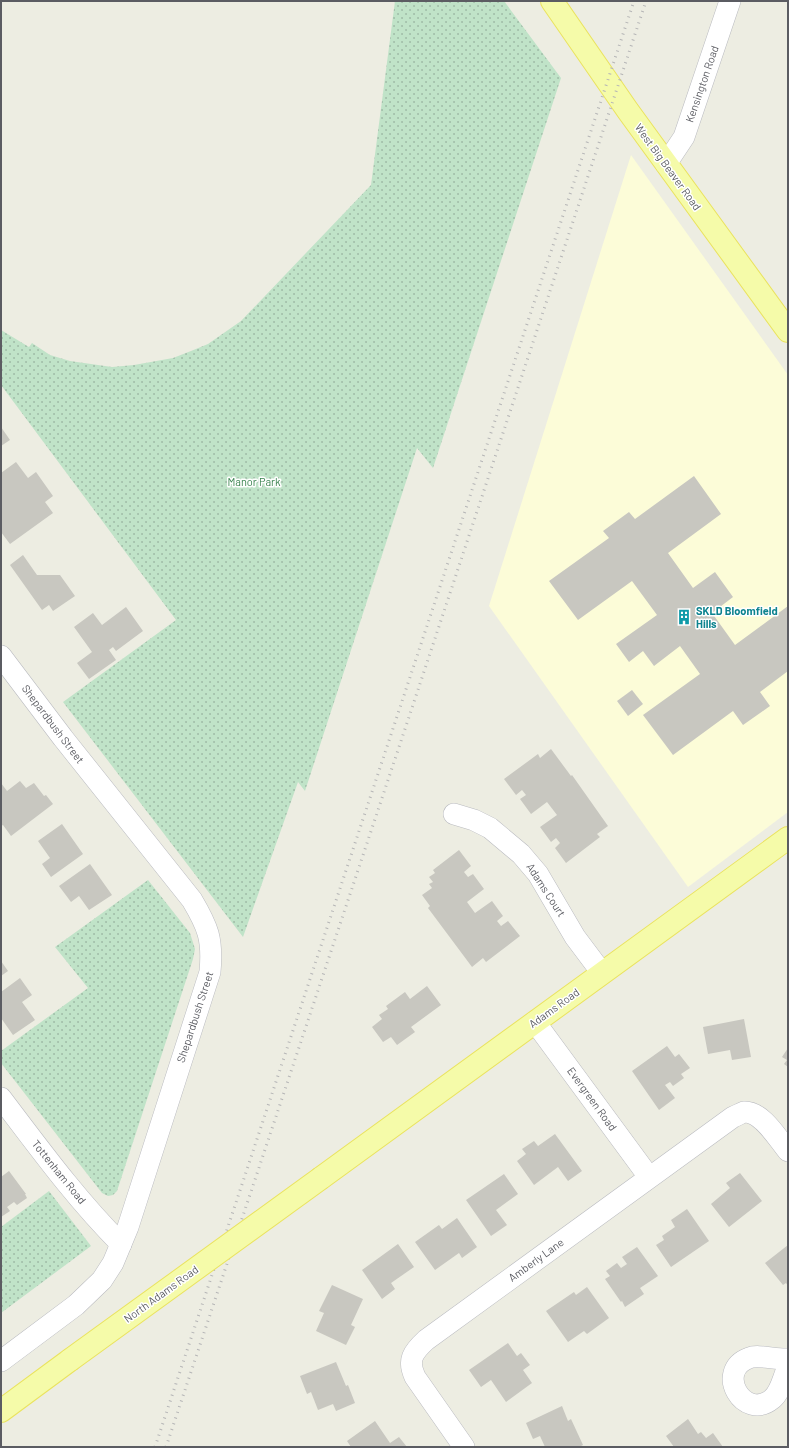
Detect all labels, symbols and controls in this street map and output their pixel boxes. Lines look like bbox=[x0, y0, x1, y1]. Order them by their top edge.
street label: Kensington Road bbox=[682, 44, 721, 124]
street label: West Big Beaver Road bbox=[633, 121, 704, 213]
park label: Manor Park bbox=[227, 475, 281, 488]
place label: SKLD Bloomfield Hills bbox=[696, 604, 778, 630]
building icon: SKLD Bloomfield Hills bbox=[675, 608, 693, 626]
street label: Shepardbush Street bbox=[20, 682, 87, 766]
street label: Adams Court bbox=[524, 860, 569, 919]
street label: Shepardbush Street bbox=[174, 970, 215, 1064]
street label: Adams Road bbox=[526, 985, 581, 1030]
street label: Evergreen Road bbox=[565, 1064, 620, 1133]
street label: Tottenham Road bbox=[30, 1137, 89, 1206]
street label: Amberly Lane bbox=[506, 1235, 566, 1284]
street label: North Adams Road bbox=[121, 1262, 200, 1325]

